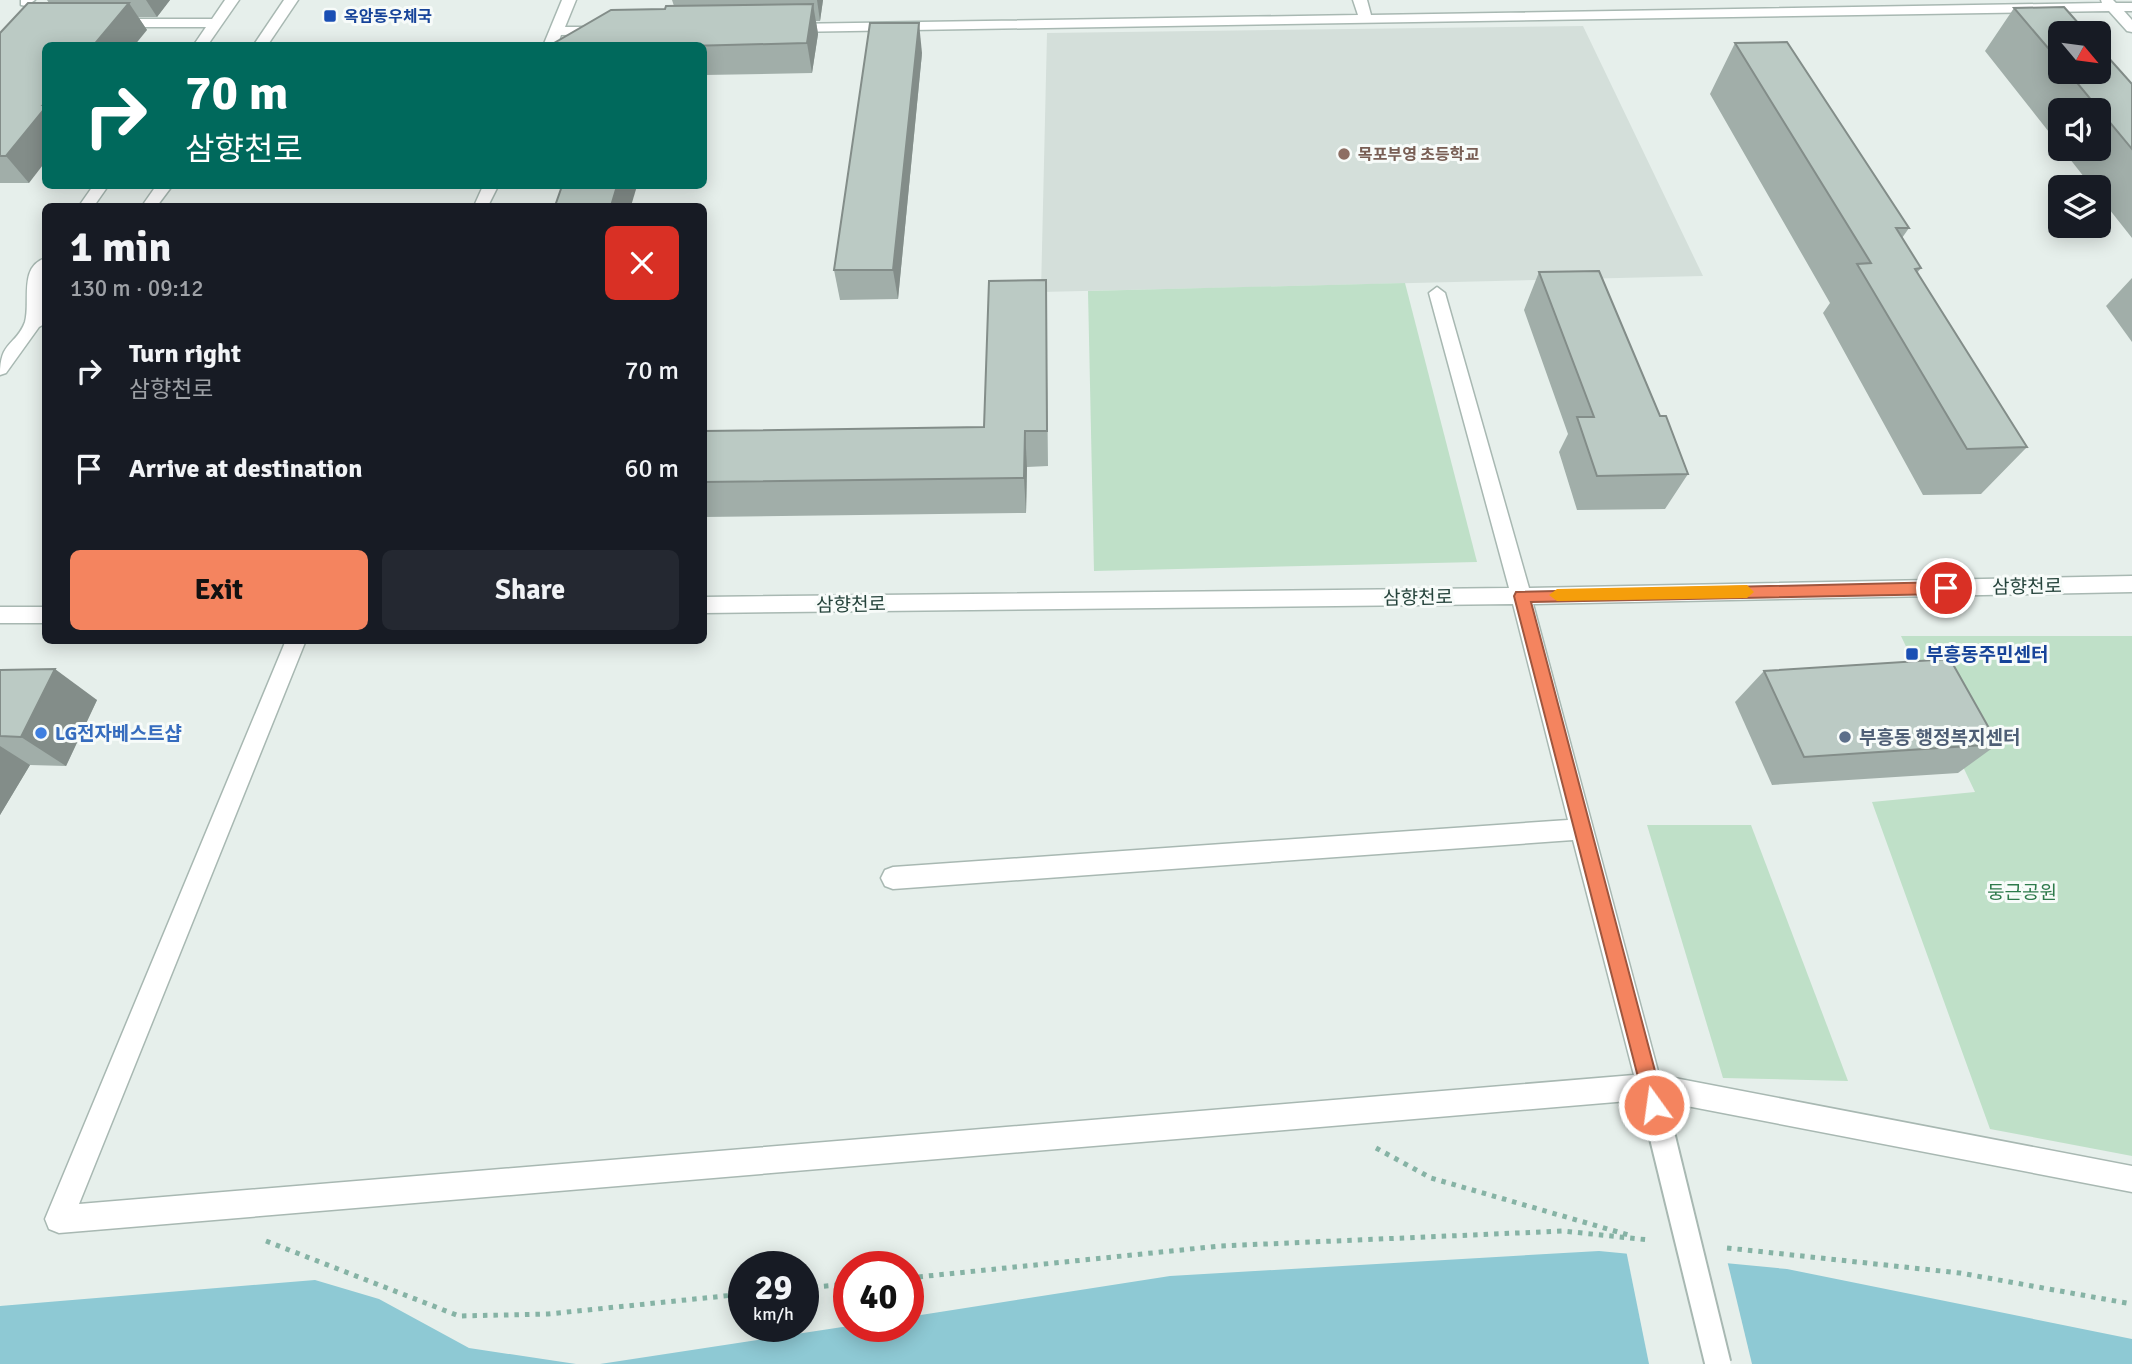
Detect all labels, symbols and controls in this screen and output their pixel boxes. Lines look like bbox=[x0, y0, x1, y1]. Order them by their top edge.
place label: 옥암동우체국 bbox=[344, 7, 432, 27]
marker: 옥암동우체국 bbox=[322, 8, 338, 24]
north arrow bbox=[2048, 21, 2110, 84]
map controls bbox=[2048, 21, 2111, 238]
text: 70 m bbox=[185, 63, 288, 123]
icon: right bbox=[70, 70, 161, 161]
button: sound bbox=[2048, 98, 2111, 161]
text: 삼향천로 bbox=[185, 130, 303, 169]
place label: 목포부영 초등학교 bbox=[1358, 145, 1480, 165]
marker: 목포부영 초등학교 bbox=[1336, 146, 1352, 162]
button: layers bbox=[2048, 175, 2111, 238]
text: 1 min bbox=[70, 222, 171, 273]
button: close bbox=[605, 226, 679, 300]
text: 130 m · 09:12 bbox=[70, 274, 204, 303]
text: Turn right bbox=[129, 338, 241, 370]
icon: right bbox=[70, 352, 108, 390]
text: 70 m bbox=[624, 355, 679, 387]
text: 삼향천로 bbox=[129, 375, 214, 404]
icon: arrive bbox=[70, 450, 108, 488]
text: Arrive at destination bbox=[129, 453, 362, 485]
text: 60 m bbox=[624, 453, 679, 485]
button: Exit bbox=[70, 550, 368, 630]
button: Share bbox=[382, 550, 679, 630]
pin bbox=[1916, 558, 1976, 618]
icon: arrive bbox=[1927, 569, 1965, 607]
street label: 삼향천로 bbox=[1992, 574, 2062, 600]
street label: 삼향천로 bbox=[1383, 585, 1453, 611]
street label: 삼향천로 bbox=[816, 592, 886, 618]
place label: 부흥동주민센터 bbox=[1926, 643, 2048, 667]
marker: 부흥동주민센터 bbox=[1904, 646, 1920, 662]
place label: LG전자베스트샵 bbox=[55, 722, 182, 746]
marker: LG전자베스트샵 bbox=[33, 725, 49, 741]
place label: 부흥동 행정복지센터 bbox=[1859, 726, 2021, 750]
marker: 부흥동 행정복지센터 bbox=[1837, 729, 1853, 745]
park label: 둥근공원 bbox=[1987, 881, 2057, 905]
position arrow bbox=[1617, 1068, 1691, 1142]
speed limit sign: 40 bbox=[833, 1251, 924, 1342]
text: 29 bbox=[755, 1266, 792, 1309]
text: km/h bbox=[753, 1303, 794, 1325]

